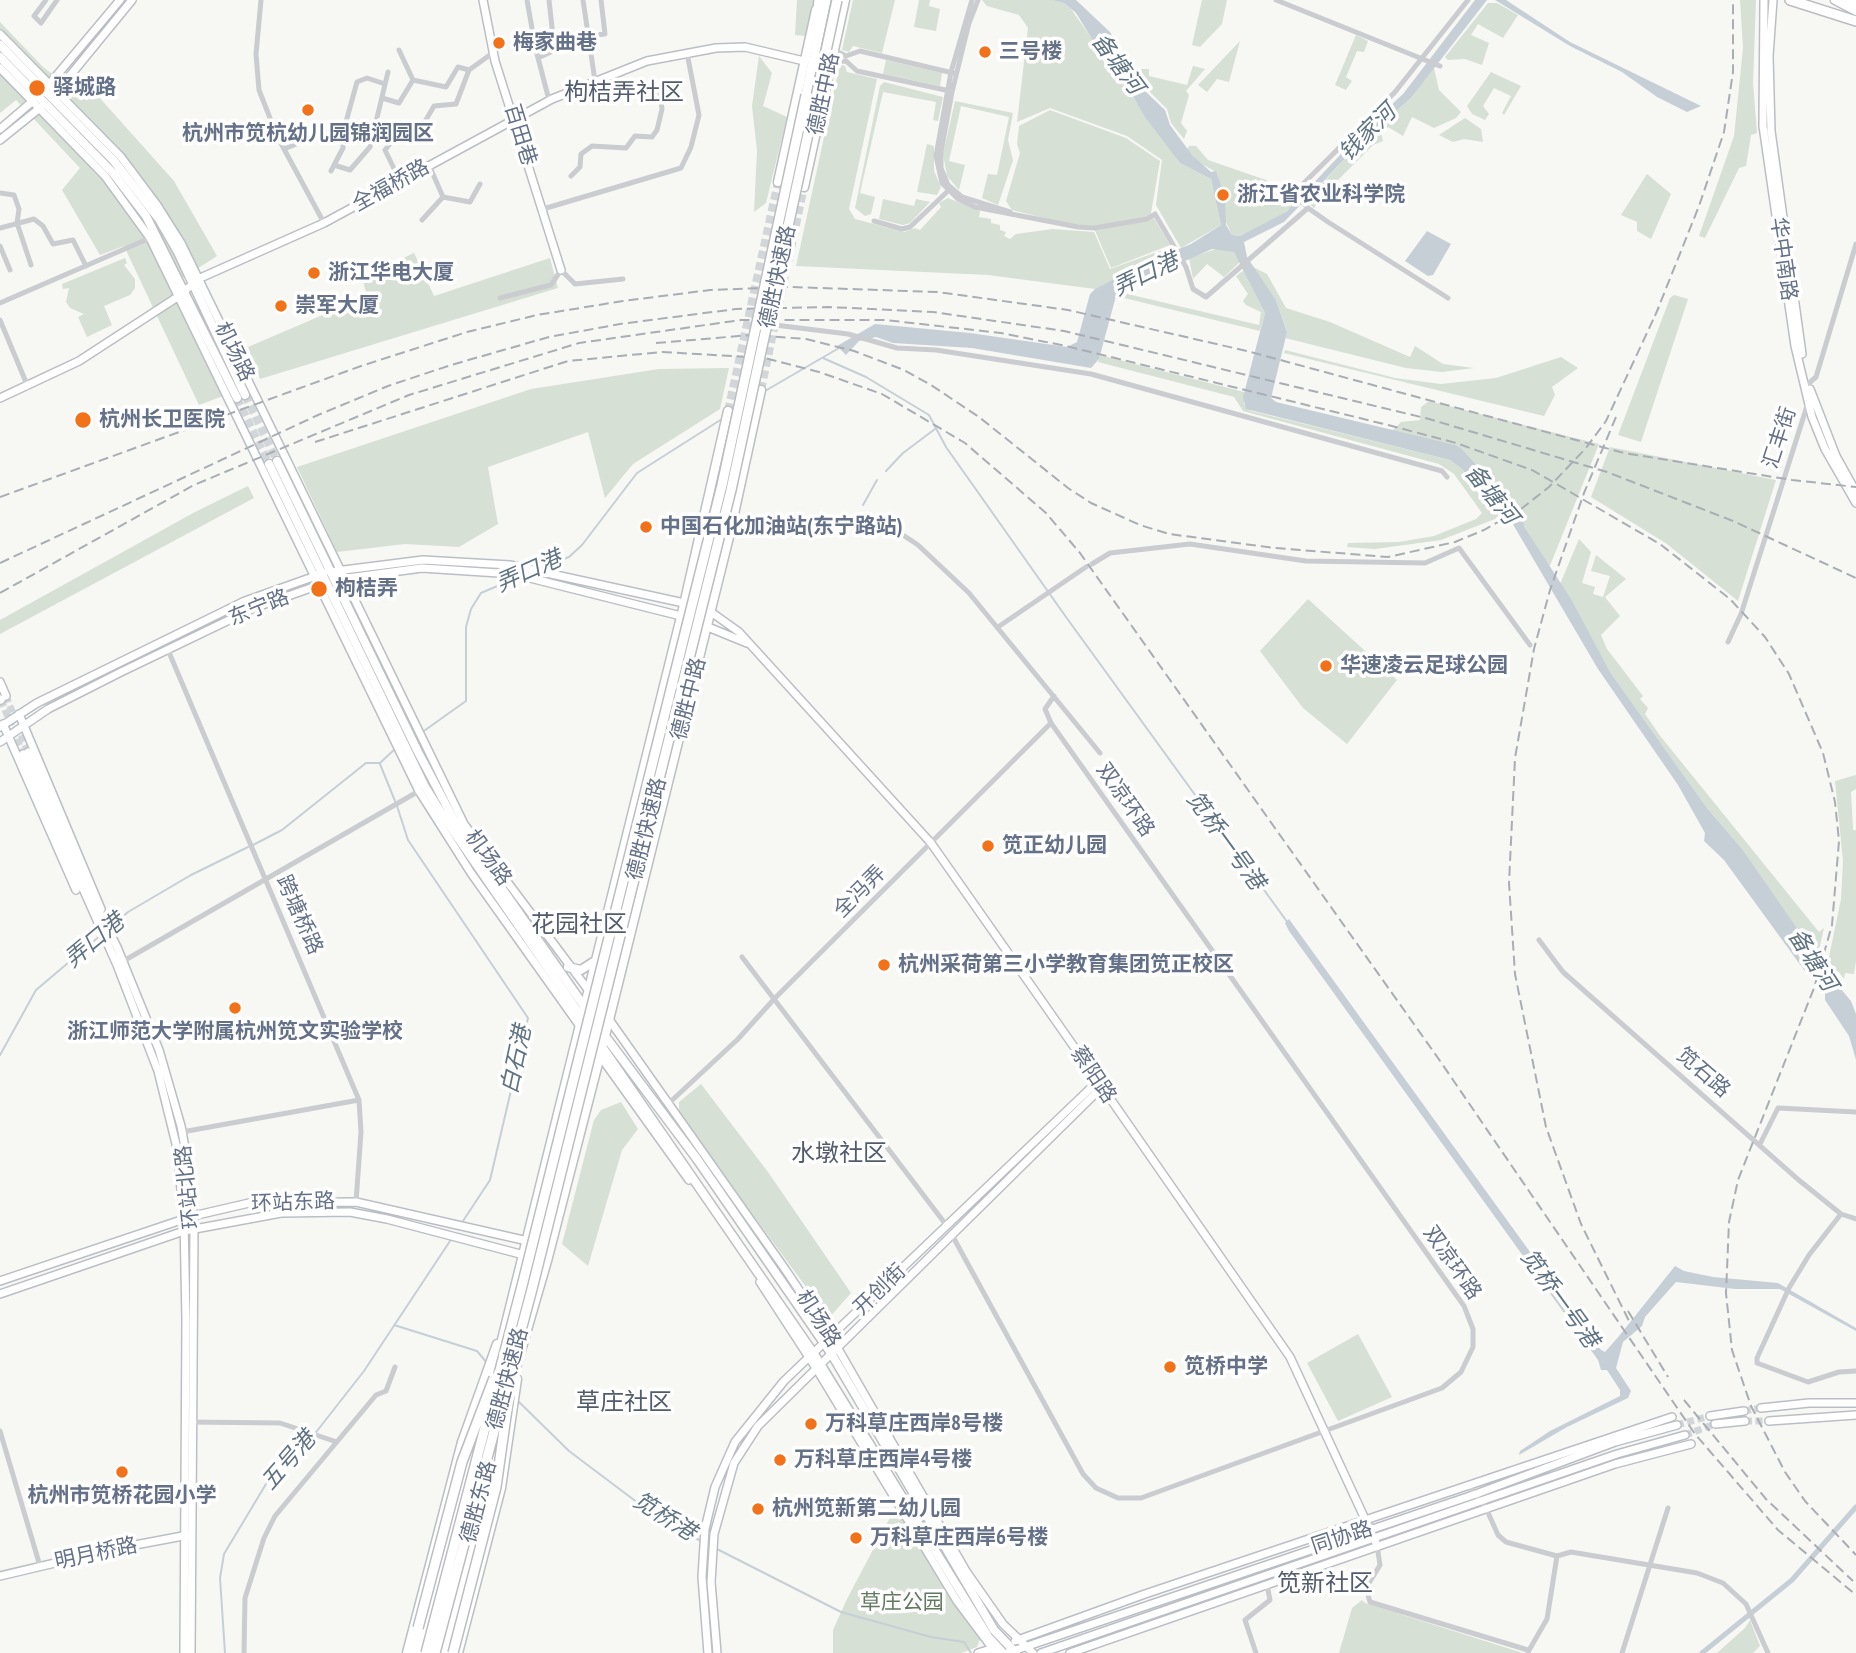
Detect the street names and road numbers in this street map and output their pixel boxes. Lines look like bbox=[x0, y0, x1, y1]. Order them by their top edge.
street label: 德胜中路 bbox=[803, 50, 845, 138]
street label: 百田巷 bbox=[499, 101, 541, 169]
street label: 全福桥路 bbox=[348, 155, 434, 217]
street label: 华中南路 bbox=[1765, 216, 1801, 302]
street label: 德胜快速路 bbox=[755, 223, 801, 331]
street label: 机场路 bbox=[209, 318, 259, 386]
street label: 汇丰街 bbox=[1758, 404, 1802, 472]
street label: 东宁路 bbox=[225, 585, 293, 631]
street label: 德胜中路 bbox=[667, 655, 711, 743]
street label: 双凉环路 bbox=[1091, 758, 1159, 842]
street label: 德胜快速路 bbox=[622, 775, 672, 883]
street label: 机场路 bbox=[459, 825, 517, 891]
street label: 全冯弄 bbox=[829, 861, 891, 923]
street label: 跨塘桥路 bbox=[270, 872, 328, 958]
street label: 蔡阳路 bbox=[1065, 1042, 1121, 1108]
street label: 笕石路 bbox=[1671, 1043, 1735, 1103]
street label: 环站北路 bbox=[171, 1144, 205, 1230]
street label: 环站东路 bbox=[251, 1189, 335, 1217]
street label: 双凉环路 bbox=[1418, 1221, 1486, 1305]
street label: 开创街 bbox=[849, 1259, 911, 1321]
street label: 机场路 bbox=[790, 1286, 846, 1352]
street label: 德胜快速路 bbox=[482, 1325, 534, 1433]
street label: 德胜东路 bbox=[456, 1458, 502, 1546]
street label: 同协路 bbox=[1308, 1516, 1376, 1560]
street label: 明月桥路 bbox=[52, 1533, 140, 1575]

